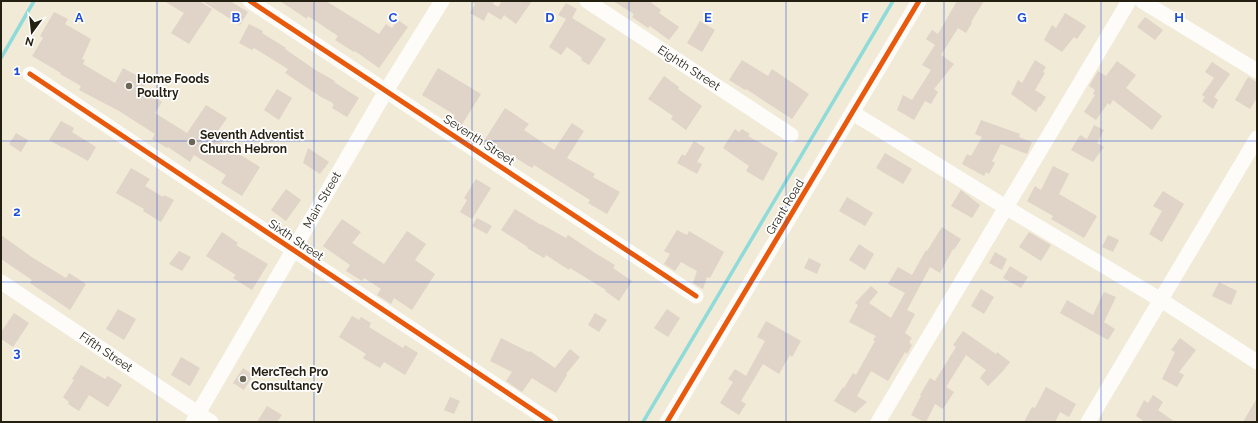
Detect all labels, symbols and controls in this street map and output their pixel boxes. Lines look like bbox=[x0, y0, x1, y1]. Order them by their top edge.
text: A bbox=[75, 10, 84, 25]
text: B bbox=[232, 10, 241, 25]
text: C bbox=[389, 10, 398, 25]
text: D bbox=[545, 10, 555, 25]
text: E bbox=[704, 10, 712, 25]
text: F bbox=[861, 10, 869, 25]
text: G bbox=[1017, 10, 1027, 25]
text: H bbox=[1174, 10, 1184, 25]
north arrow bbox=[12, 12, 52, 52]
text: N bbox=[24, 34, 35, 49]
street label: Eighth Street bbox=[655, 43, 723, 93]
text: 1 bbox=[14, 63, 21, 78]
place label: Home Foods Poultry bbox=[137, 72, 209, 100]
marker: Home Foods Poultry bbox=[124, 81, 134, 91]
street label: Seventh Street bbox=[441, 112, 517, 168]
place label: Seventh Adventist Church Hebron bbox=[200, 128, 304, 156]
marker: Seventh Adventist Church Hebron bbox=[187, 137, 197, 147]
street label: Main Street bbox=[300, 169, 344, 231]
street label: Grant Road bbox=[763, 177, 807, 237]
text: 2 bbox=[13, 204, 21, 219]
street label: Sixth Street bbox=[266, 216, 326, 264]
street label: Fifth Street bbox=[77, 329, 135, 375]
text: 3 bbox=[13, 345, 21, 360]
place label: MercTech Pro Consultancy bbox=[251, 365, 328, 393]
marker: MercTech Pro Consultancy bbox=[238, 374, 248, 384]

